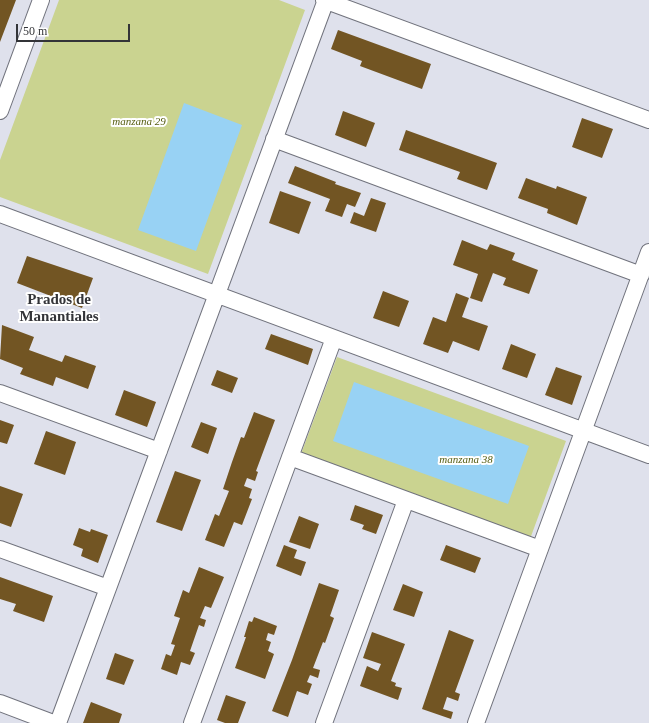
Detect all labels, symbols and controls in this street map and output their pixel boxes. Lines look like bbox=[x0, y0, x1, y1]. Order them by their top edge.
scale bar bbox=[18, 16, 132, 42]
text: 50 m bbox=[23, 24, 47, 38]
park label: manzana 29 bbox=[112, 115, 166, 129]
district label: Prados de Manantiales bbox=[19, 291, 99, 326]
park label: manzana 38 bbox=[439, 453, 493, 467]

